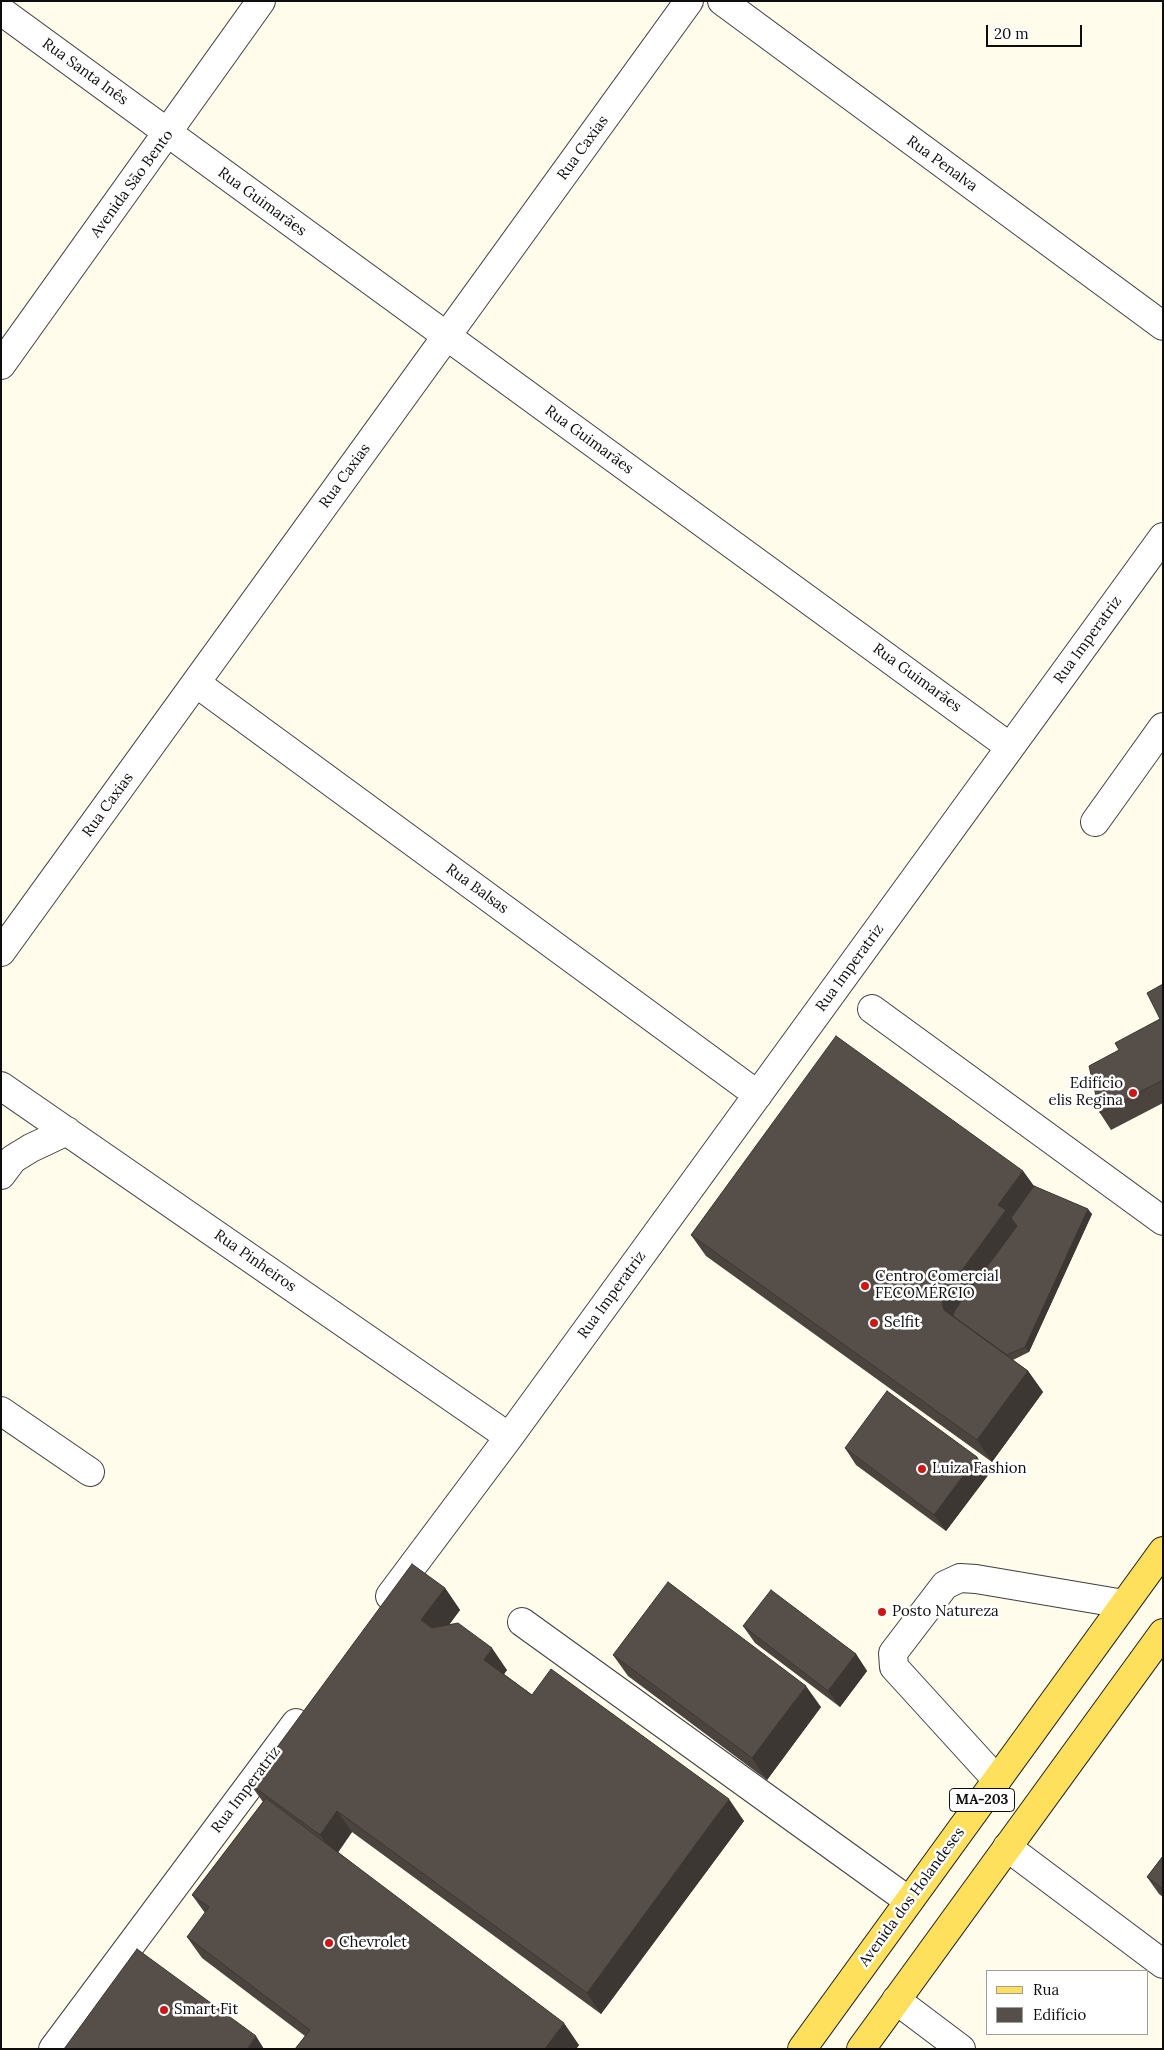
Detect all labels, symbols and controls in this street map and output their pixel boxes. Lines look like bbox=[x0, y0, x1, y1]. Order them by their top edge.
scale bar bbox=[989, 15, 1085, 47]
text: 20 m bbox=[994, 24, 1029, 43]
street label: Rua Santa Inês bbox=[39, 35, 131, 109]
street label: Rua Caxias bbox=[554, 112, 612, 184]
street label: Avenida São Bento bbox=[87, 127, 177, 241]
street label: Rua Penalva bbox=[903, 132, 981, 196]
street label: Rua Guimarães bbox=[214, 164, 310, 240]
street label: Rua Guimarães bbox=[541, 402, 637, 478]
street label: Rua Caxias bbox=[316, 440, 374, 512]
street label: Rua Imperatriz bbox=[1050, 593, 1126, 687]
street label: Rua Guimarães bbox=[869, 640, 965, 716]
street label: Rua Caxias bbox=[79, 769, 137, 841]
street label: Rua Balsas bbox=[442, 860, 512, 918]
street label: Rua Imperatriz bbox=[812, 921, 888, 1015]
place label: Edifício elis Regina bbox=[1049, 1075, 1123, 1110]
marker: Edifício elis Regina bbox=[1127, 1087, 1139, 1099]
street label: Rua Pinheiros bbox=[211, 1226, 299, 1296]
street label: Rua Imperatriz bbox=[574, 1248, 650, 1342]
place label: Centro Comercial FECOMÉRCIO bbox=[875, 1268, 999, 1303]
marker: Centro Comercial FECOMÉRCIO bbox=[859, 1280, 871, 1292]
place label: Selfit bbox=[884, 1314, 920, 1332]
marker: Selfit bbox=[868, 1317, 880, 1329]
place label: Luiza Fashion bbox=[932, 1460, 1027, 1478]
marker: Luiza Fashion bbox=[916, 1463, 928, 1475]
place label: Posto Natureza bbox=[892, 1603, 999, 1621]
marker: Posto Natureza bbox=[876, 1606, 888, 1618]
street label: Rua Imperatriz bbox=[208, 1743, 284, 1837]
road number: MA-203 bbox=[950, 1788, 1014, 1812]
street label: Avenida dos Holandeses bbox=[855, 1824, 969, 1970]
place label: Chevrolet bbox=[339, 1934, 407, 1952]
marker: Chevrolet bbox=[323, 1937, 335, 1949]
legend bbox=[986, 1970, 1149, 2035]
text: Rua bbox=[1033, 1980, 1059, 1999]
place label: Smart Fit bbox=[174, 2001, 238, 2019]
marker: Smart Fit bbox=[158, 2004, 170, 2016]
text: Edifício bbox=[1033, 2005, 1086, 2024]

